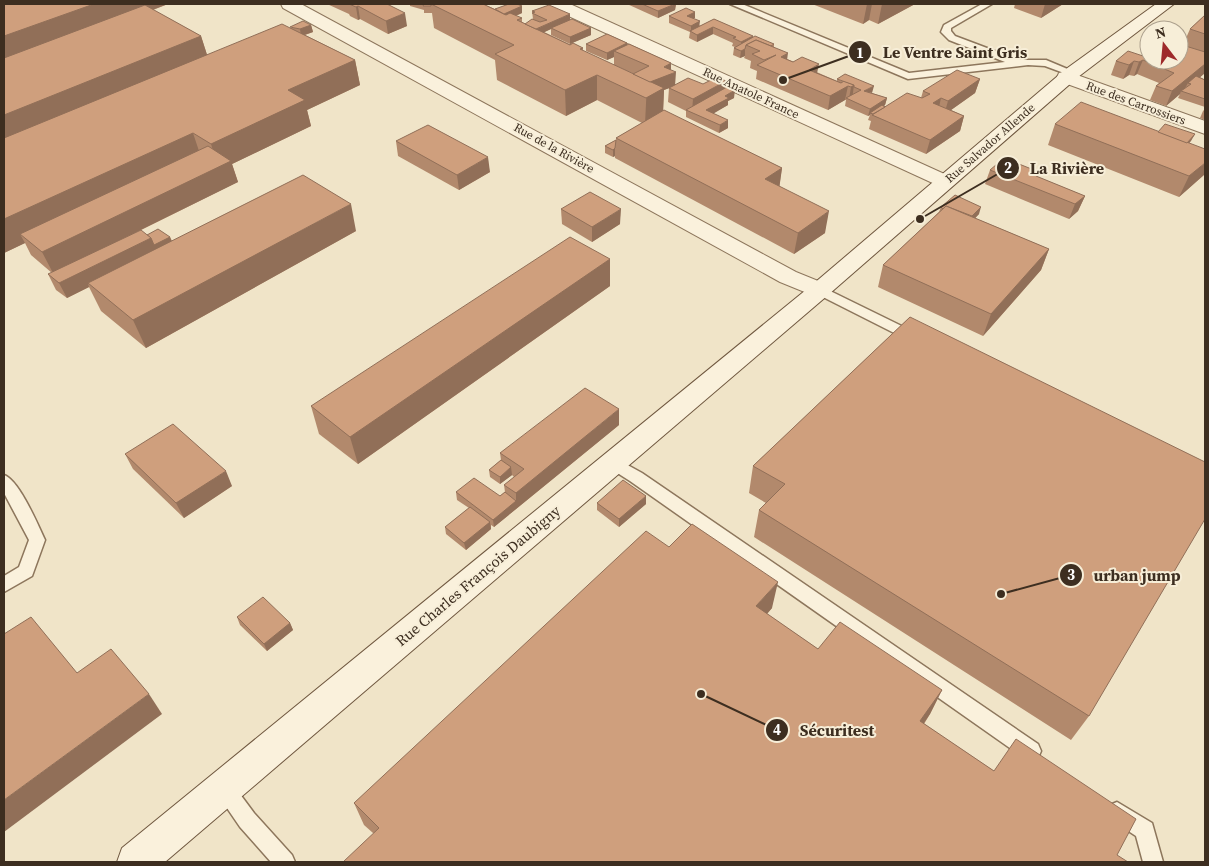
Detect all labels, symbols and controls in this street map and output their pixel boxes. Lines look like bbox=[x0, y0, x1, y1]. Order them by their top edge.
north arrow bbox=[1139, 20, 1189, 70]
text: N bbox=[1153, 21, 1168, 44]
callout: Le Ventre Saint Gris bbox=[848, 37, 1038, 68]
text: Le Ventre Saint Gris bbox=[883, 41, 1027, 63]
text: 1 bbox=[856, 42, 864, 63]
street label: Rue Anatole France bbox=[700, 64, 802, 122]
street label: Rue des Carrossiers bbox=[1084, 78, 1188, 128]
street label: Rue Salvador Allende bbox=[942, 100, 1038, 186]
street label: Rue de la Rivière bbox=[511, 119, 597, 177]
callout: La Rivière bbox=[995, 152, 1115, 183]
text: 2 bbox=[1004, 157, 1012, 178]
text: La Rivière bbox=[1030, 157, 1104, 179]
street label: Rue Charles François Daubigny bbox=[391, 500, 565, 651]
callout: urban jump bbox=[1058, 560, 1190, 591]
text: 3 bbox=[1067, 564, 1075, 585]
text: urban jump bbox=[1094, 564, 1181, 586]
callout: Sécuritest bbox=[765, 714, 884, 745]
text: 4 bbox=[773, 719, 781, 740]
text: Sécuritest bbox=[800, 719, 874, 741]

